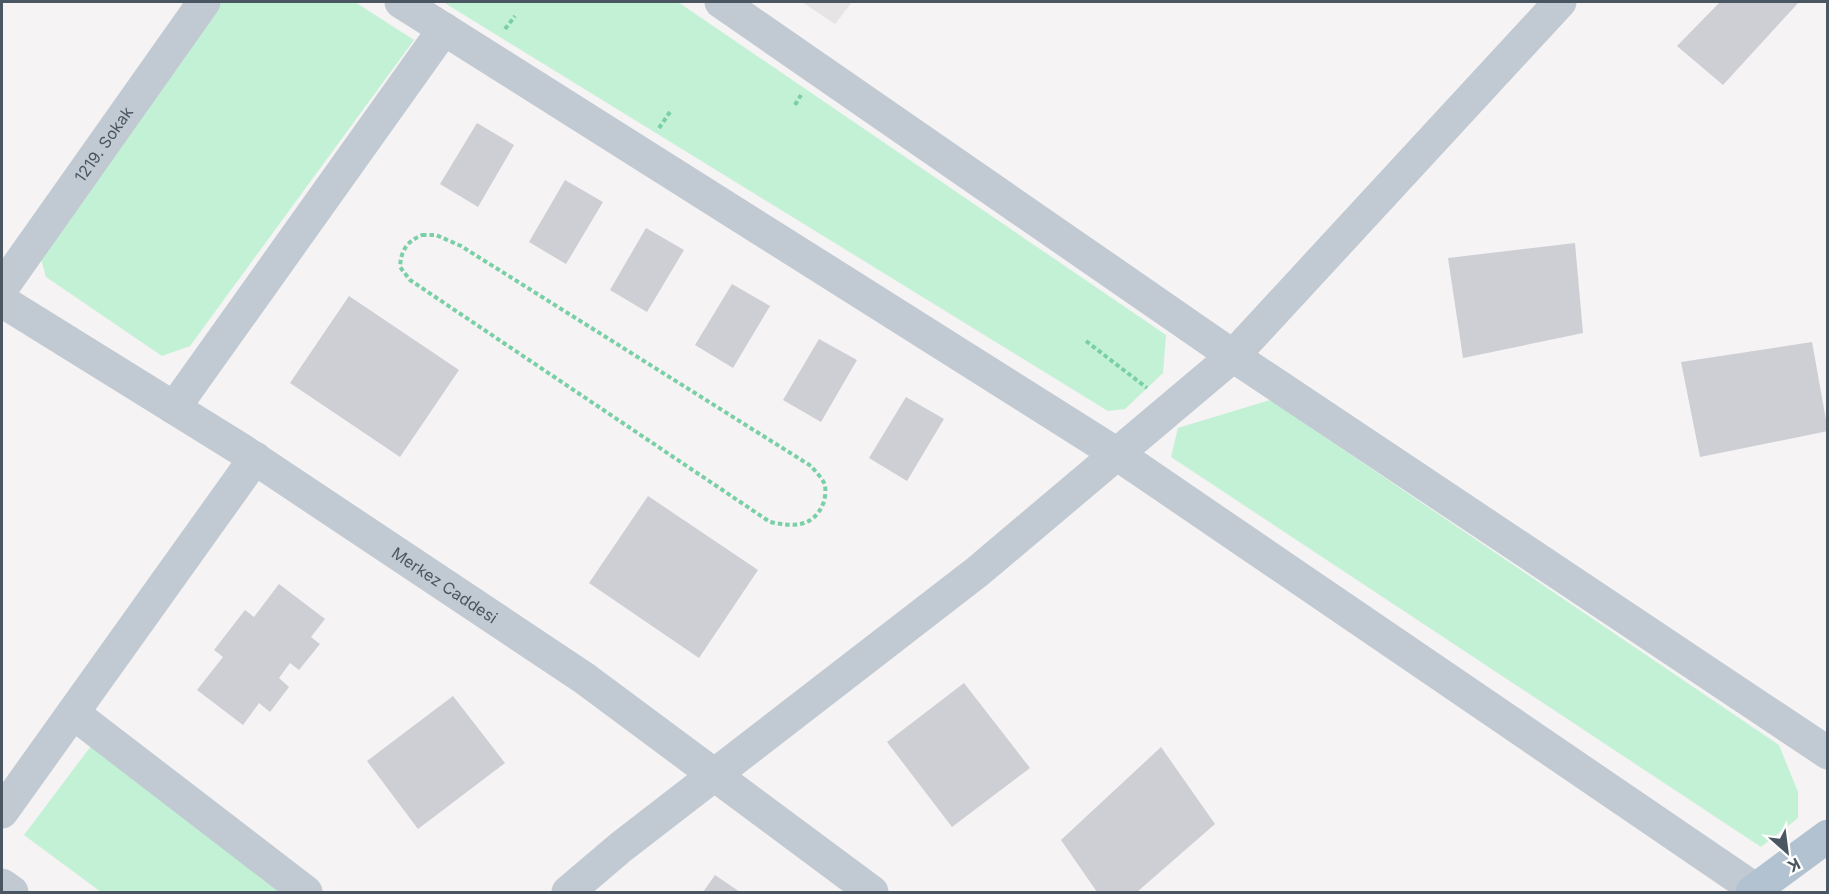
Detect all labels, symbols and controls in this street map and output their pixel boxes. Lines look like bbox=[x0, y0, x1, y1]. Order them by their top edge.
street label: 1219. Sokak bbox=[70, 102, 137, 186]
street label: Merkez Caddesi bbox=[388, 543, 501, 627]
north arrow bbox=[1757, 822, 1817, 882]
text: K bbox=[1784, 854, 1804, 877]

